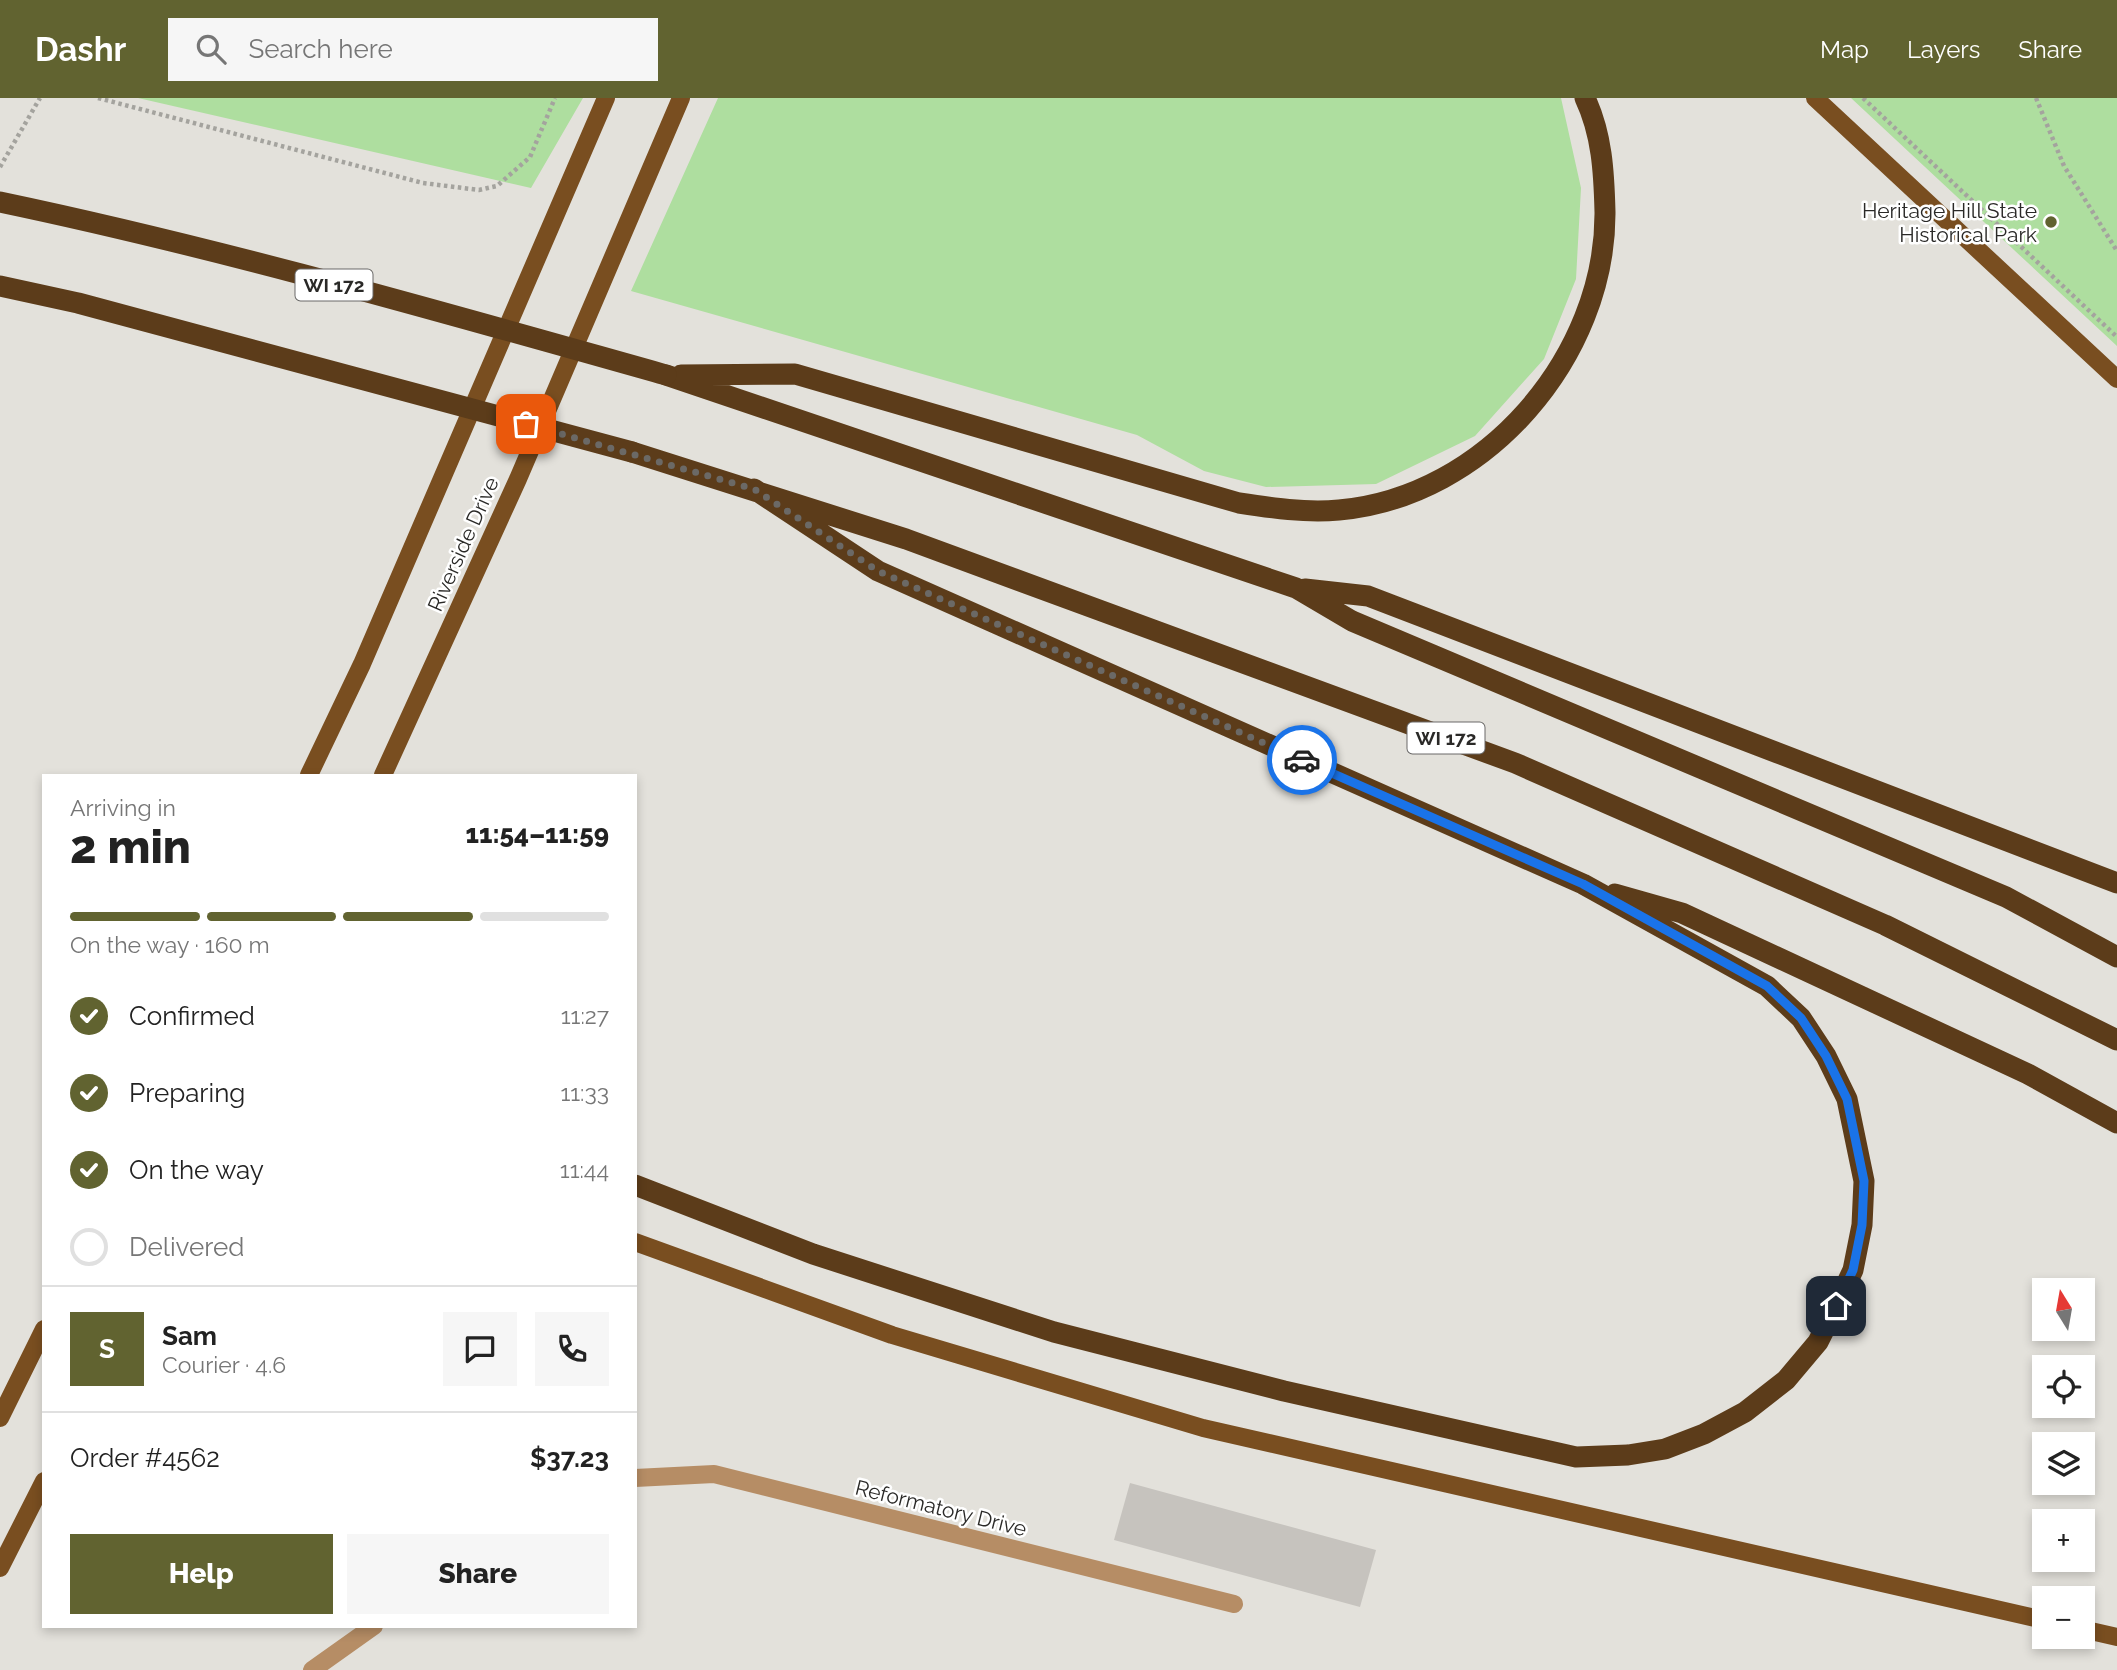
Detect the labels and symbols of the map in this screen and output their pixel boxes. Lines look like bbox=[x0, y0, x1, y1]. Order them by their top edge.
place label: Heritage Hill State Historical Park bbox=[1862, 198, 2037, 247]
marker: Heritage Hill State Historical Park bbox=[2043, 214, 2059, 230]
road number: WI 172 bbox=[296, 270, 372, 300]
pin bbox=[496, 394, 556, 454]
street label: Riverside Drive bbox=[422, 473, 504, 615]
road number: WI 172 bbox=[1408, 722, 1484, 754]
courier bbox=[1267, 725, 1337, 795]
pin bbox=[1806, 1276, 1866, 1336]
north arrow bbox=[2032, 1278, 2095, 1340]
street label: Reformatory Drive bbox=[853, 1475, 1029, 1541]

